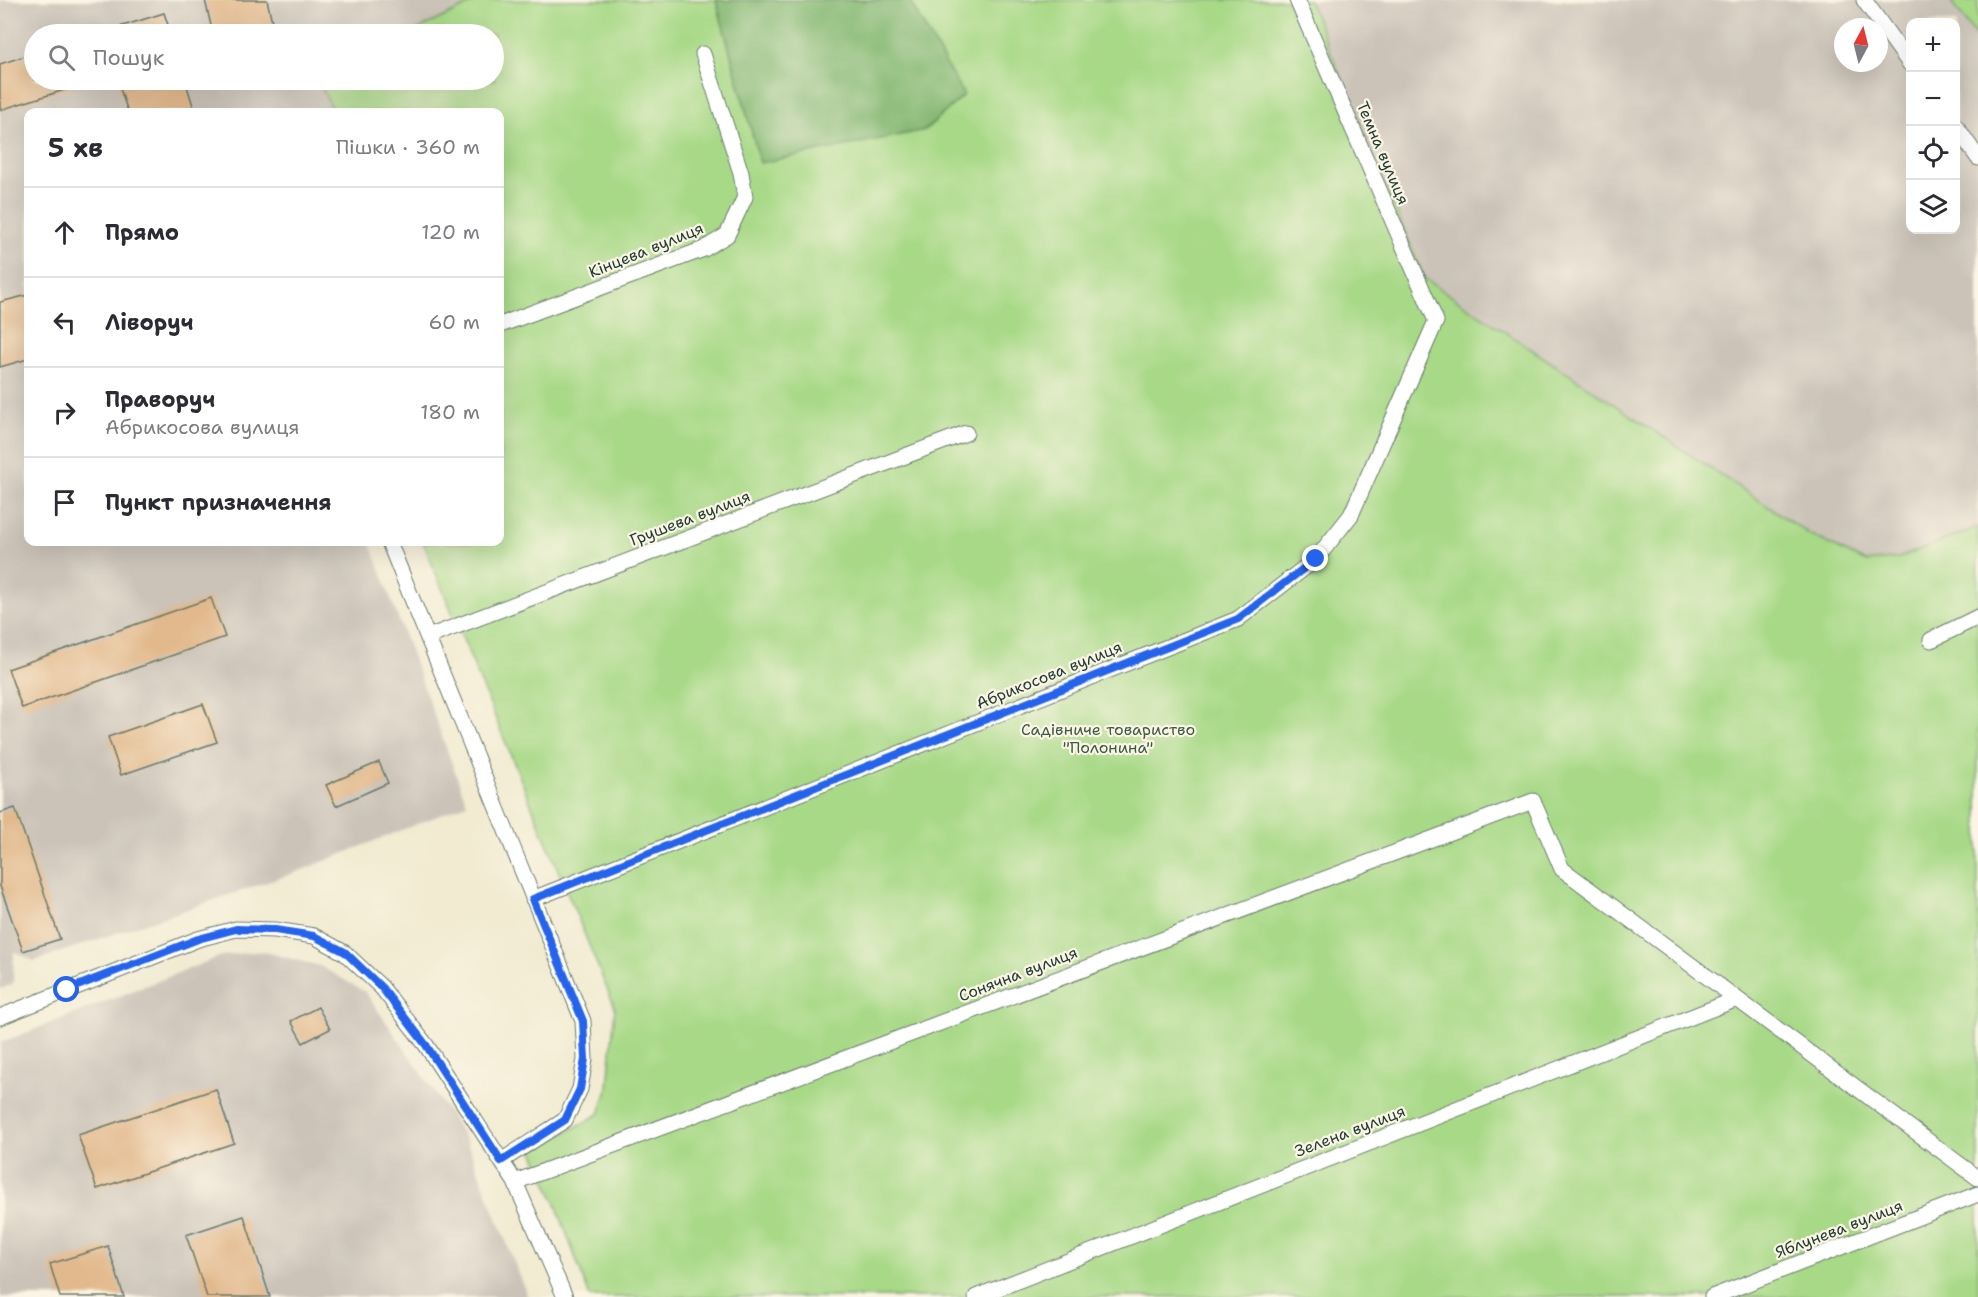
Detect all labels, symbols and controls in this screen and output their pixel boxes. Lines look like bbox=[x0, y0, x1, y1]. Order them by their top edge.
north arrow bbox=[1834, 18, 1888, 72]
map controls bbox=[1906, 18, 1960, 234]
button: + bbox=[1906, 18, 1960, 72]
search box bbox=[24, 24, 504, 90]
icon: search bbox=[45, 41, 78, 74]
text: Пошук bbox=[93, 43, 164, 72]
button: − bbox=[1906, 72, 1960, 126]
street label: Темна вулиця bbox=[1352, 98, 1414, 208]
button: locate bbox=[1906, 126, 1960, 180]
text: 5 хв bbox=[48, 130, 103, 165]
text: Пішки · 360 m bbox=[336, 134, 480, 160]
button: layers bbox=[1906, 180, 1960, 234]
icon: ahead bbox=[48, 216, 81, 249]
street label: Кінцева вулиця bbox=[585, 217, 707, 283]
text: Прямо bbox=[105, 218, 179, 247]
text: 120 m bbox=[421, 219, 480, 245]
icon: left bbox=[48, 306, 81, 339]
text: Ліворуч bbox=[105, 308, 193, 337]
text: 60 m bbox=[428, 309, 480, 335]
text: Праворуч bbox=[105, 385, 215, 414]
icon: right bbox=[48, 396, 81, 429]
text: 180 m bbox=[420, 399, 480, 425]
text: Абрикосова вулиця bbox=[105, 414, 300, 440]
street label: Грушева вулиця bbox=[627, 485, 753, 551]
icon: arrive bbox=[48, 486, 81, 519]
text: Пункт призначення bbox=[105, 488, 332, 517]
route end bbox=[1302, 545, 1328, 571]
street label: Абрикосова вулиця bbox=[973, 636, 1125, 714]
park label: Садівниче товариство "Полонина" bbox=[1021, 719, 1195, 758]
street label: Сонячна вулиця bbox=[955, 942, 1081, 1006]
route start bbox=[53, 976, 79, 1002]
street label: Зелена вулиця bbox=[1292, 1100, 1408, 1162]
street label: Яблунева вулиця bbox=[1772, 1195, 1906, 1263]

